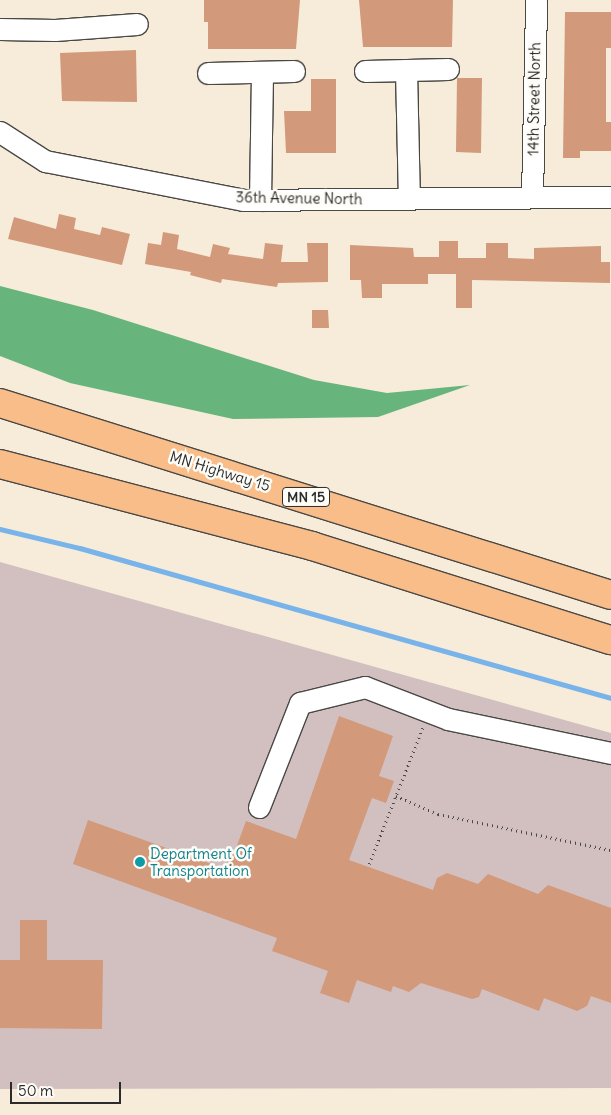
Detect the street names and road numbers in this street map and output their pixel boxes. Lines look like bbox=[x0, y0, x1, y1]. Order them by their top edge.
street label: 14th Street North bbox=[524, 42, 544, 156]
street label: 36th Avenue North bbox=[235, 188, 363, 208]
street label: MN Highway 15 bbox=[168, 447, 272, 495]
road number: MN 15 bbox=[281, 486, 331, 508]

